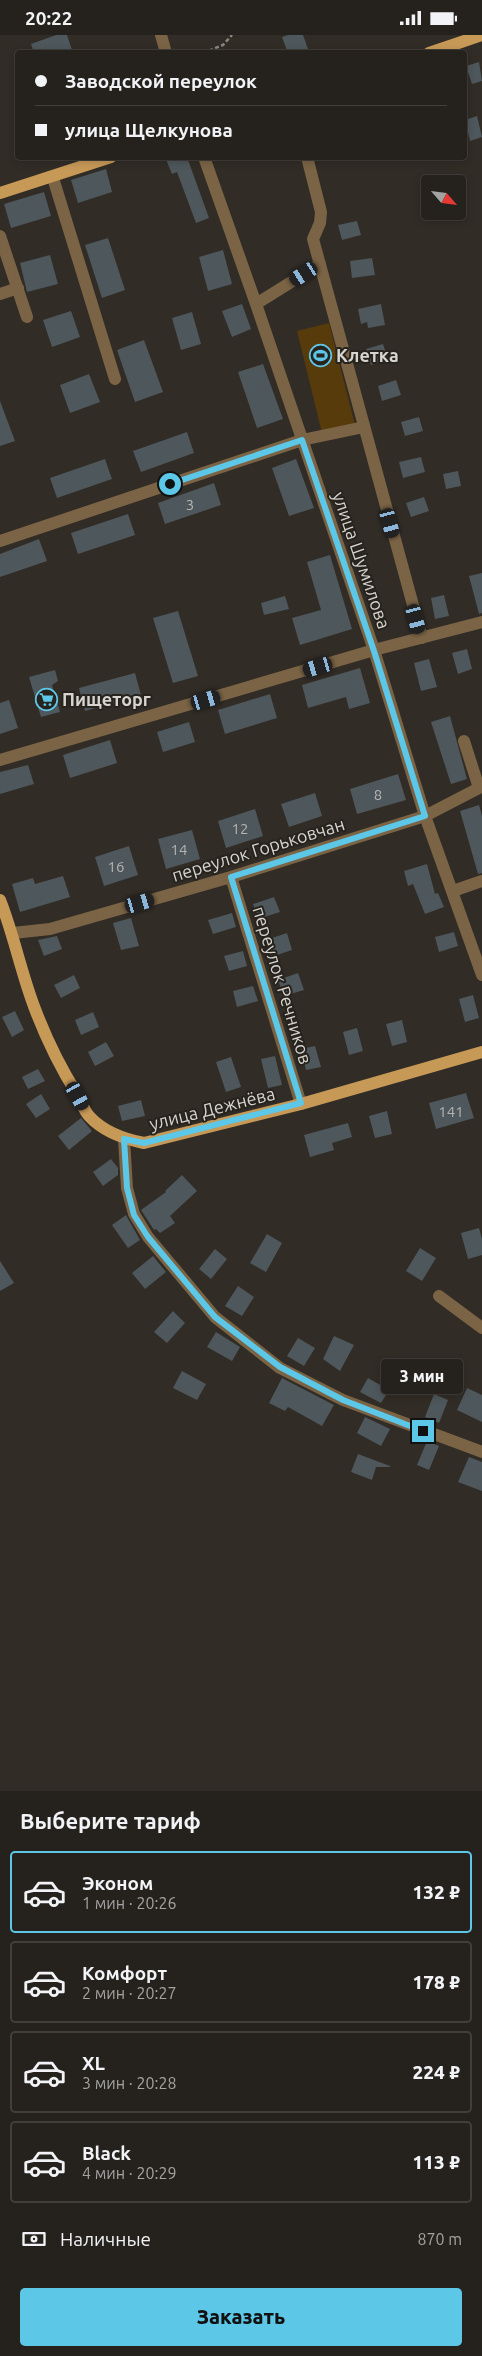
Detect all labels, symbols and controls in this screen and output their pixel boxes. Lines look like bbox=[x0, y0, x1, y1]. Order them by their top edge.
text: 20:22 bbox=[25, 7, 73, 29]
text: Заводской переулок bbox=[65, 70, 257, 92]
text: улица Щелкунова bbox=[65, 119, 233, 141]
north arrow bbox=[421, 175, 466, 220]
map controls bbox=[421, 175, 466, 220]
car bbox=[287, 260, 320, 288]
sports icon: Клетка bbox=[308, 343, 332, 367]
place label: Клетка bbox=[336, 345, 399, 365]
route start bbox=[159, 473, 181, 495]
street label: улица Шумилова bbox=[329, 489, 395, 631]
house number: 3 bbox=[186, 496, 194, 513]
car bbox=[378, 507, 401, 539]
car bbox=[404, 603, 427, 635]
car bbox=[301, 656, 334, 678]
supermarket icon: Пищеторг bbox=[34, 687, 58, 711]
place label: Пищеторг bbox=[62, 689, 151, 709]
car bbox=[189, 689, 222, 711]
house number: 8 bbox=[374, 786, 382, 803]
street label: переулок Горьковчан bbox=[169, 813, 347, 885]
house number: 12 bbox=[232, 820, 248, 837]
house number: 14 bbox=[171, 841, 187, 858]
house number: 16 bbox=[108, 858, 124, 875]
car bbox=[123, 892, 156, 914]
street label: переулок Речников bbox=[249, 904, 317, 1066]
car bbox=[64, 1079, 91, 1113]
street label: улица Дежнёва bbox=[147, 1083, 277, 1133]
house number: 141 bbox=[438, 1103, 464, 1120]
callout: 3 мин bbox=[382, 1359, 464, 1393]
text: 3 мин bbox=[400, 1367, 444, 1385]
route end bbox=[412, 1420, 434, 1442]
text: Выберите тариф bbox=[20, 1808, 201, 1833]
icon: car bbox=[22, 1870, 67, 1915]
text: Эконом bbox=[82, 1872, 153, 1894]
text: 132 ₽ bbox=[413, 1881, 460, 1903]
text: 1 мин · 20:26 bbox=[82, 1894, 176, 1912]
icon: car bbox=[22, 1960, 67, 2005]
text: Комфорт bbox=[82, 1962, 167, 1984]
text: 178 ₽ bbox=[413, 1971, 460, 1993]
text: 2 мин · 20:27 bbox=[82, 1984, 176, 2002]
icon: car bbox=[22, 2050, 67, 2095]
text: XL bbox=[82, 2052, 105, 2074]
text: 224 ₽ bbox=[413, 2061, 460, 2083]
text: 3 мин · 20:28 bbox=[82, 2074, 176, 2092]
icon: car bbox=[22, 2140, 67, 2185]
text: Black bbox=[82, 2142, 131, 2164]
text: 113 ₽ bbox=[413, 2151, 460, 2173]
text: 4 мин · 20:29 bbox=[82, 2164, 176, 2182]
icon: cash bbox=[20, 2225, 48, 2253]
text: Наличные bbox=[60, 2228, 151, 2250]
text: 870 m bbox=[417, 2230, 462, 2248]
button: Заказать bbox=[20, 2288, 462, 2346]

